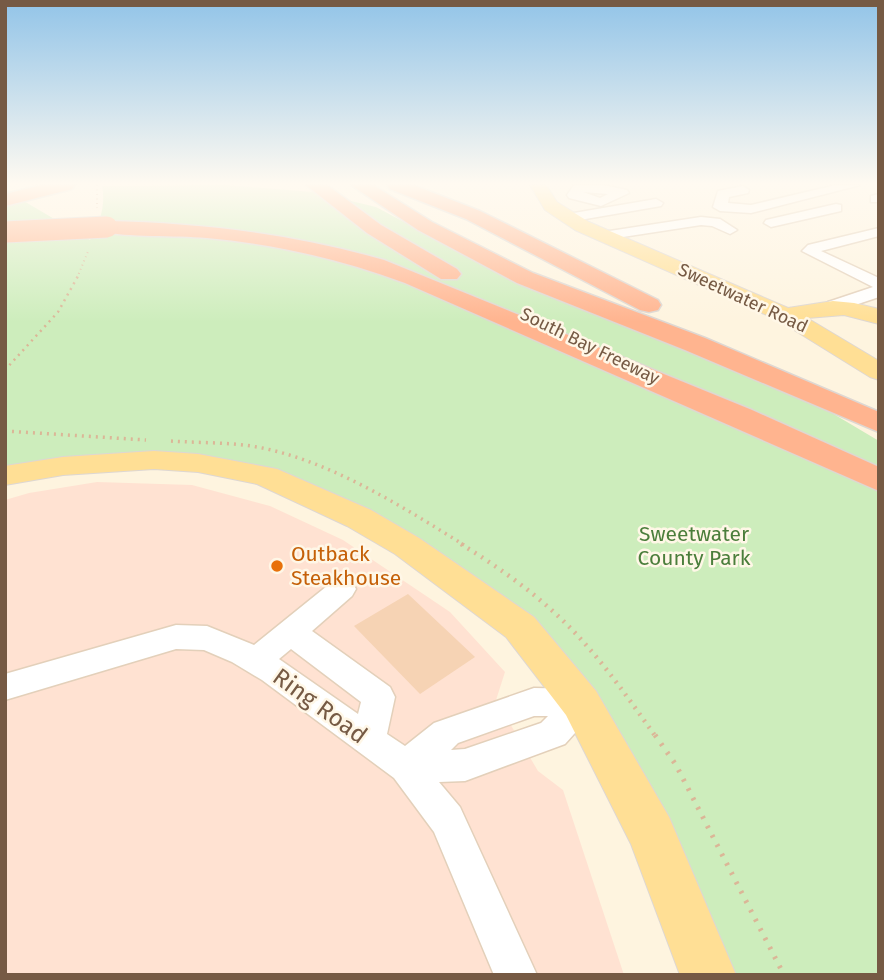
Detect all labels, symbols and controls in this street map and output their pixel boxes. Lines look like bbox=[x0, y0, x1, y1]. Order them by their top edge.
street label: Sweetwater Road bbox=[675, 258, 811, 338]
street label: South Bay Freeway bbox=[517, 303, 663, 389]
park label: Sweetwater County Park bbox=[638, 521, 751, 571]
place label: Outback Steakhouse bbox=[291, 541, 401, 591]
marker: Outback Steakhouse bbox=[269, 558, 285, 574]
street label: Ring Road bbox=[267, 662, 373, 750]

